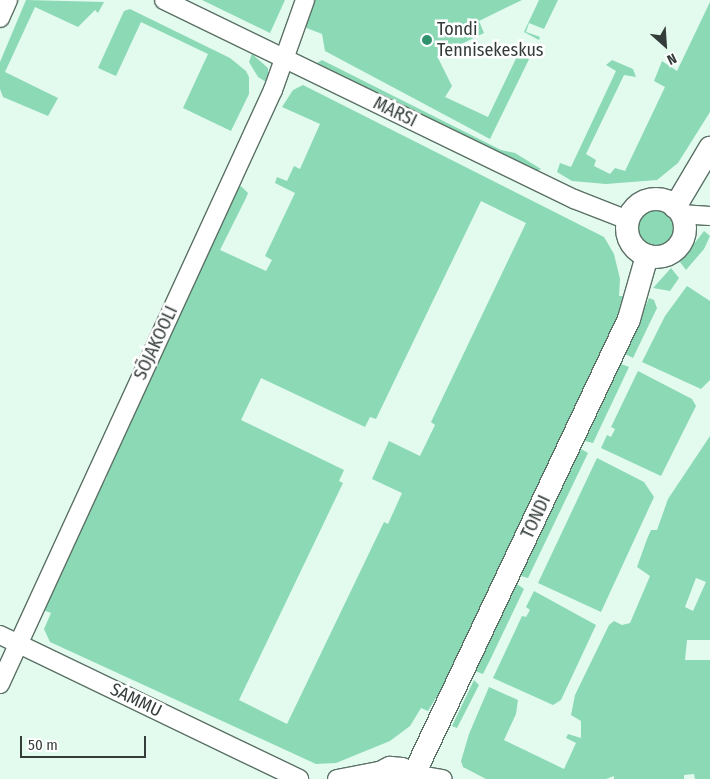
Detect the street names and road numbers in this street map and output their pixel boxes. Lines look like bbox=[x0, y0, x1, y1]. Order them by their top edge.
street label: MARSI bbox=[370, 92, 420, 132]
street label: SÕJAKOOLI bbox=[130, 303, 182, 383]
street label: TONDI bbox=[517, 492, 555, 542]
street label: SAMMU bbox=[107, 678, 165, 722]

